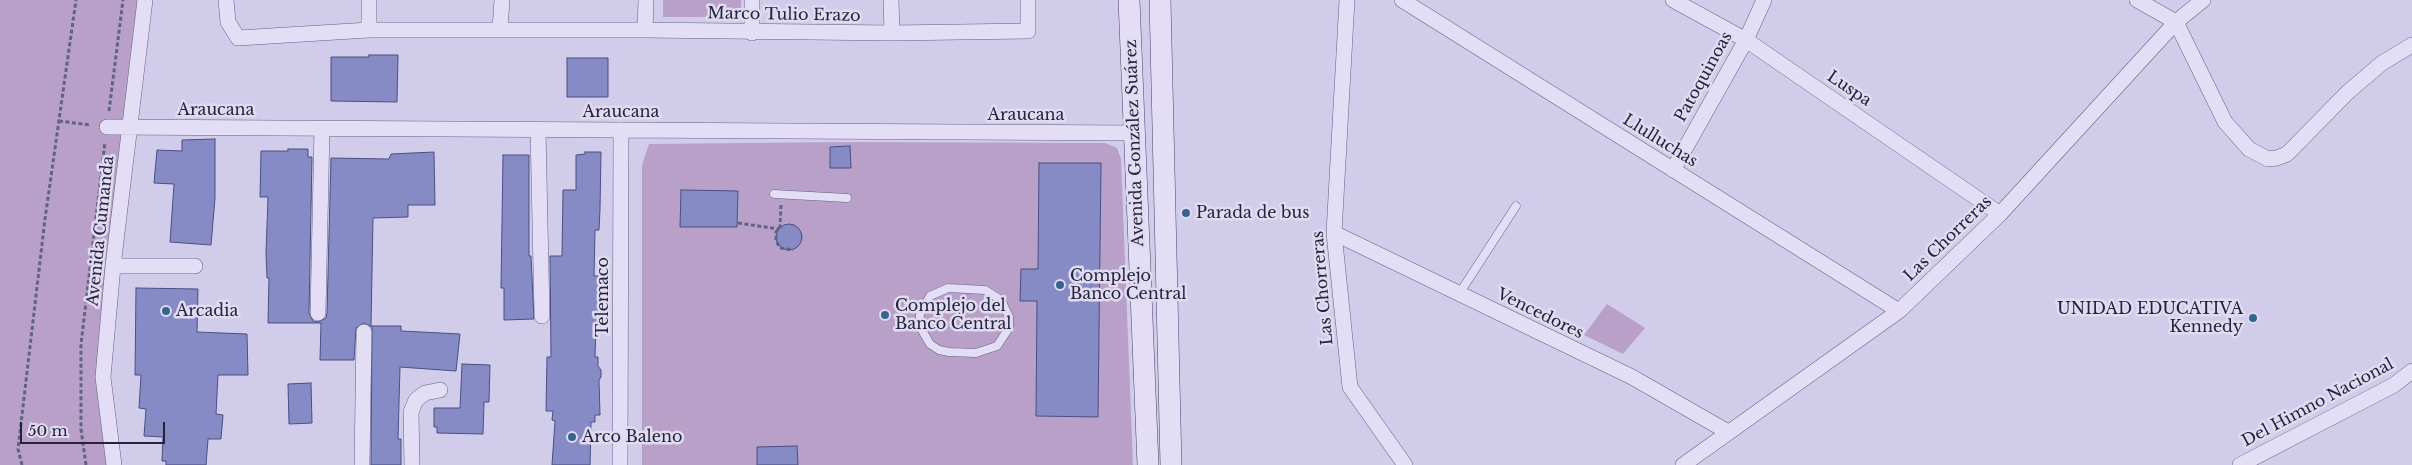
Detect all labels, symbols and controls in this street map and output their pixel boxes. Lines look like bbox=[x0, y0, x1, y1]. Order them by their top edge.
street label: Marco Tulio Erazo bbox=[707, 4, 861, 26]
street label: Patoquinoas bbox=[1671, 28, 1737, 126]
street label: Avenida González Suárez bbox=[1122, 39, 1148, 247]
street label: Luspa bbox=[1823, 67, 1875, 111]
street label: Araucana bbox=[178, 100, 254, 120]
street label: Araucana bbox=[583, 102, 659, 122]
street label: Araucana bbox=[988, 105, 1064, 125]
street label: Llulluchas bbox=[1619, 111, 1701, 171]
street label: Avenida Cumanda bbox=[84, 155, 118, 307]
street label: Las Chorreras bbox=[1900, 192, 1996, 286]
place label: Parada de bus bbox=[1196, 203, 1309, 223]
marker: Parada de bus bbox=[1180, 207, 1192, 219]
street label: Las Chorreras bbox=[1308, 230, 1338, 346]
street label: Telemaco bbox=[593, 257, 613, 337]
place label: Complejo Banco Central bbox=[1070, 266, 1187, 304]
marker: Complejo Banco Central bbox=[1054, 279, 1066, 291]
street label: Vencedores bbox=[1493, 285, 1587, 343]
place label: Complejo del Banco Central bbox=[895, 296, 1012, 334]
place label: UNIDAD EDUCATIVA Kennedy bbox=[2057, 299, 2243, 337]
place label: Arcadia bbox=[176, 301, 238, 321]
marker: Arcadia bbox=[160, 305, 172, 317]
marker: Complejo del Banco Central bbox=[879, 309, 891, 321]
marker: UNIDAD EDUCATIVA Kennedy bbox=[2247, 312, 2259, 324]
street label: Del Himno Nacional bbox=[2239, 355, 2397, 451]
scale bar bbox=[22, 412, 168, 444]
text: 50 m bbox=[28, 421, 68, 440]
place label: Arco Baleno bbox=[582, 427, 682, 447]
marker: Arco Baleno bbox=[566, 431, 578, 443]

